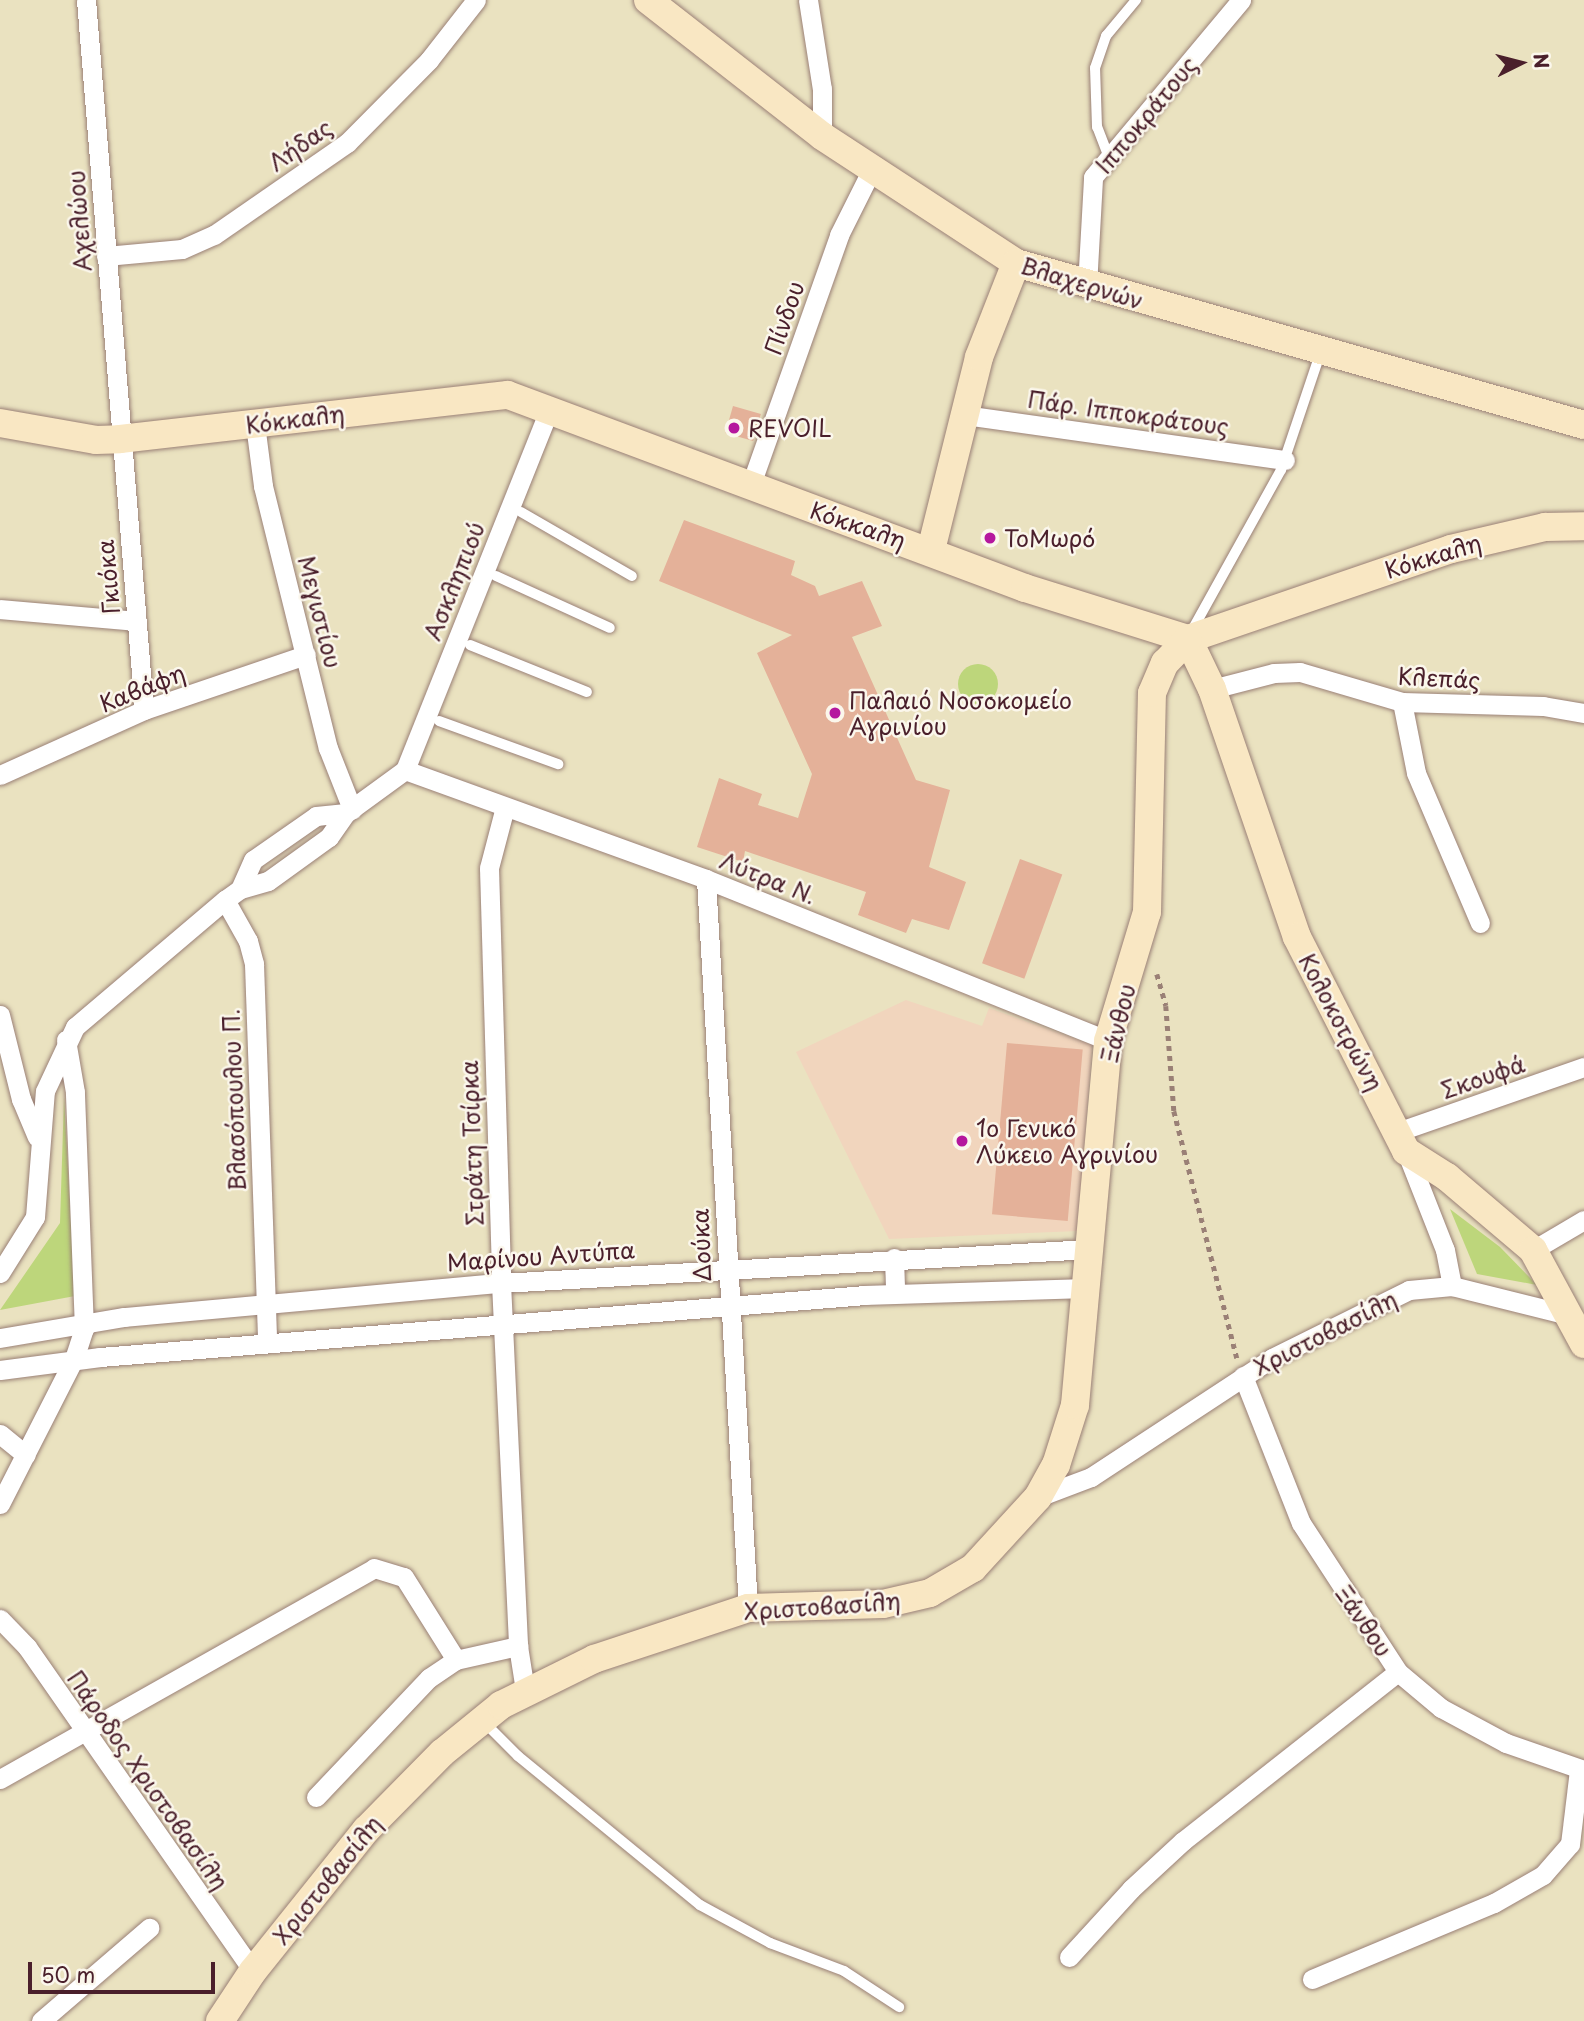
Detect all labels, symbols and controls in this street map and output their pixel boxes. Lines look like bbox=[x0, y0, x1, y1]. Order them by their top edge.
north arrow bbox=[1486, 28, 1556, 98]
street label: Ιπποκράτους bbox=[1089, 51, 1203, 179]
text: N bbox=[1527, 52, 1557, 70]
street label: Λήδας bbox=[263, 113, 337, 177]
street label: Αχελώου bbox=[62, 169, 96, 273]
street label: Βλαχερνών bbox=[1018, 251, 1146, 315]
street label: Πίνδου bbox=[759, 278, 809, 358]
street label: Πάρ. Ιπποκράτους bbox=[1025, 385, 1231, 441]
street label: Κόκκαλη bbox=[244, 399, 346, 439]
place label: REVOIL bbox=[748, 414, 832, 442]
marker: REVOIL bbox=[726, 420, 742, 436]
street label: Κόκκαλη bbox=[807, 496, 909, 554]
street label: Ασκληπιού bbox=[418, 518, 490, 644]
place label: ΤοΜωρό bbox=[1004, 524, 1095, 552]
street label: Κόκκαλη bbox=[1381, 528, 1485, 584]
marker: ΤοΜωρό bbox=[982, 530, 998, 546]
street label: Γκιόκα bbox=[91, 538, 125, 616]
street label: Μεγιστίου bbox=[293, 553, 347, 671]
street label: Καβάφη bbox=[95, 658, 189, 718]
street label: Κλεπάς bbox=[1397, 662, 1481, 694]
place label: Παλαιό Νοσοκομείο Αγρινίου bbox=[849, 686, 1073, 740]
marker: Παλαιό Νοσοκομείο Αγρινίου bbox=[827, 705, 843, 721]
street label: Λύτρα Ν. bbox=[716, 846, 820, 910]
street label: Κολοκοτρώνη bbox=[1293, 949, 1389, 1095]
street label: Ξάνθου bbox=[1095, 981, 1141, 1065]
street label: Βλασόπουλου Π. bbox=[217, 1008, 251, 1192]
street label: Σκουφά bbox=[1437, 1050, 1529, 1104]
street label: Στράτη Τσίρκα bbox=[455, 1060, 489, 1226]
place label: 1ο Γενικό Λύκειο Αγρινίου bbox=[976, 1114, 1159, 1168]
marker: 1ο Γενικό Λύκειο Αγρινίου bbox=[954, 1133, 970, 1149]
street label: Δούκα bbox=[686, 1208, 716, 1282]
street label: Μαρίνου Αντύπα bbox=[446, 1236, 636, 1276]
street label: Χριστοβασίλη bbox=[1249, 1285, 1401, 1381]
street label: Ξάνθου bbox=[1330, 1580, 1398, 1662]
street label: Χριστοβασίλη bbox=[743, 1587, 901, 1625]
street label: Πάροδος Χριστοβασίλη bbox=[62, 1665, 234, 1895]
street label: Χριστοβασίλη bbox=[267, 1810, 387, 1950]
scale bar bbox=[32, 1948, 219, 1992]
text: 50 m bbox=[41, 1958, 95, 1990]

